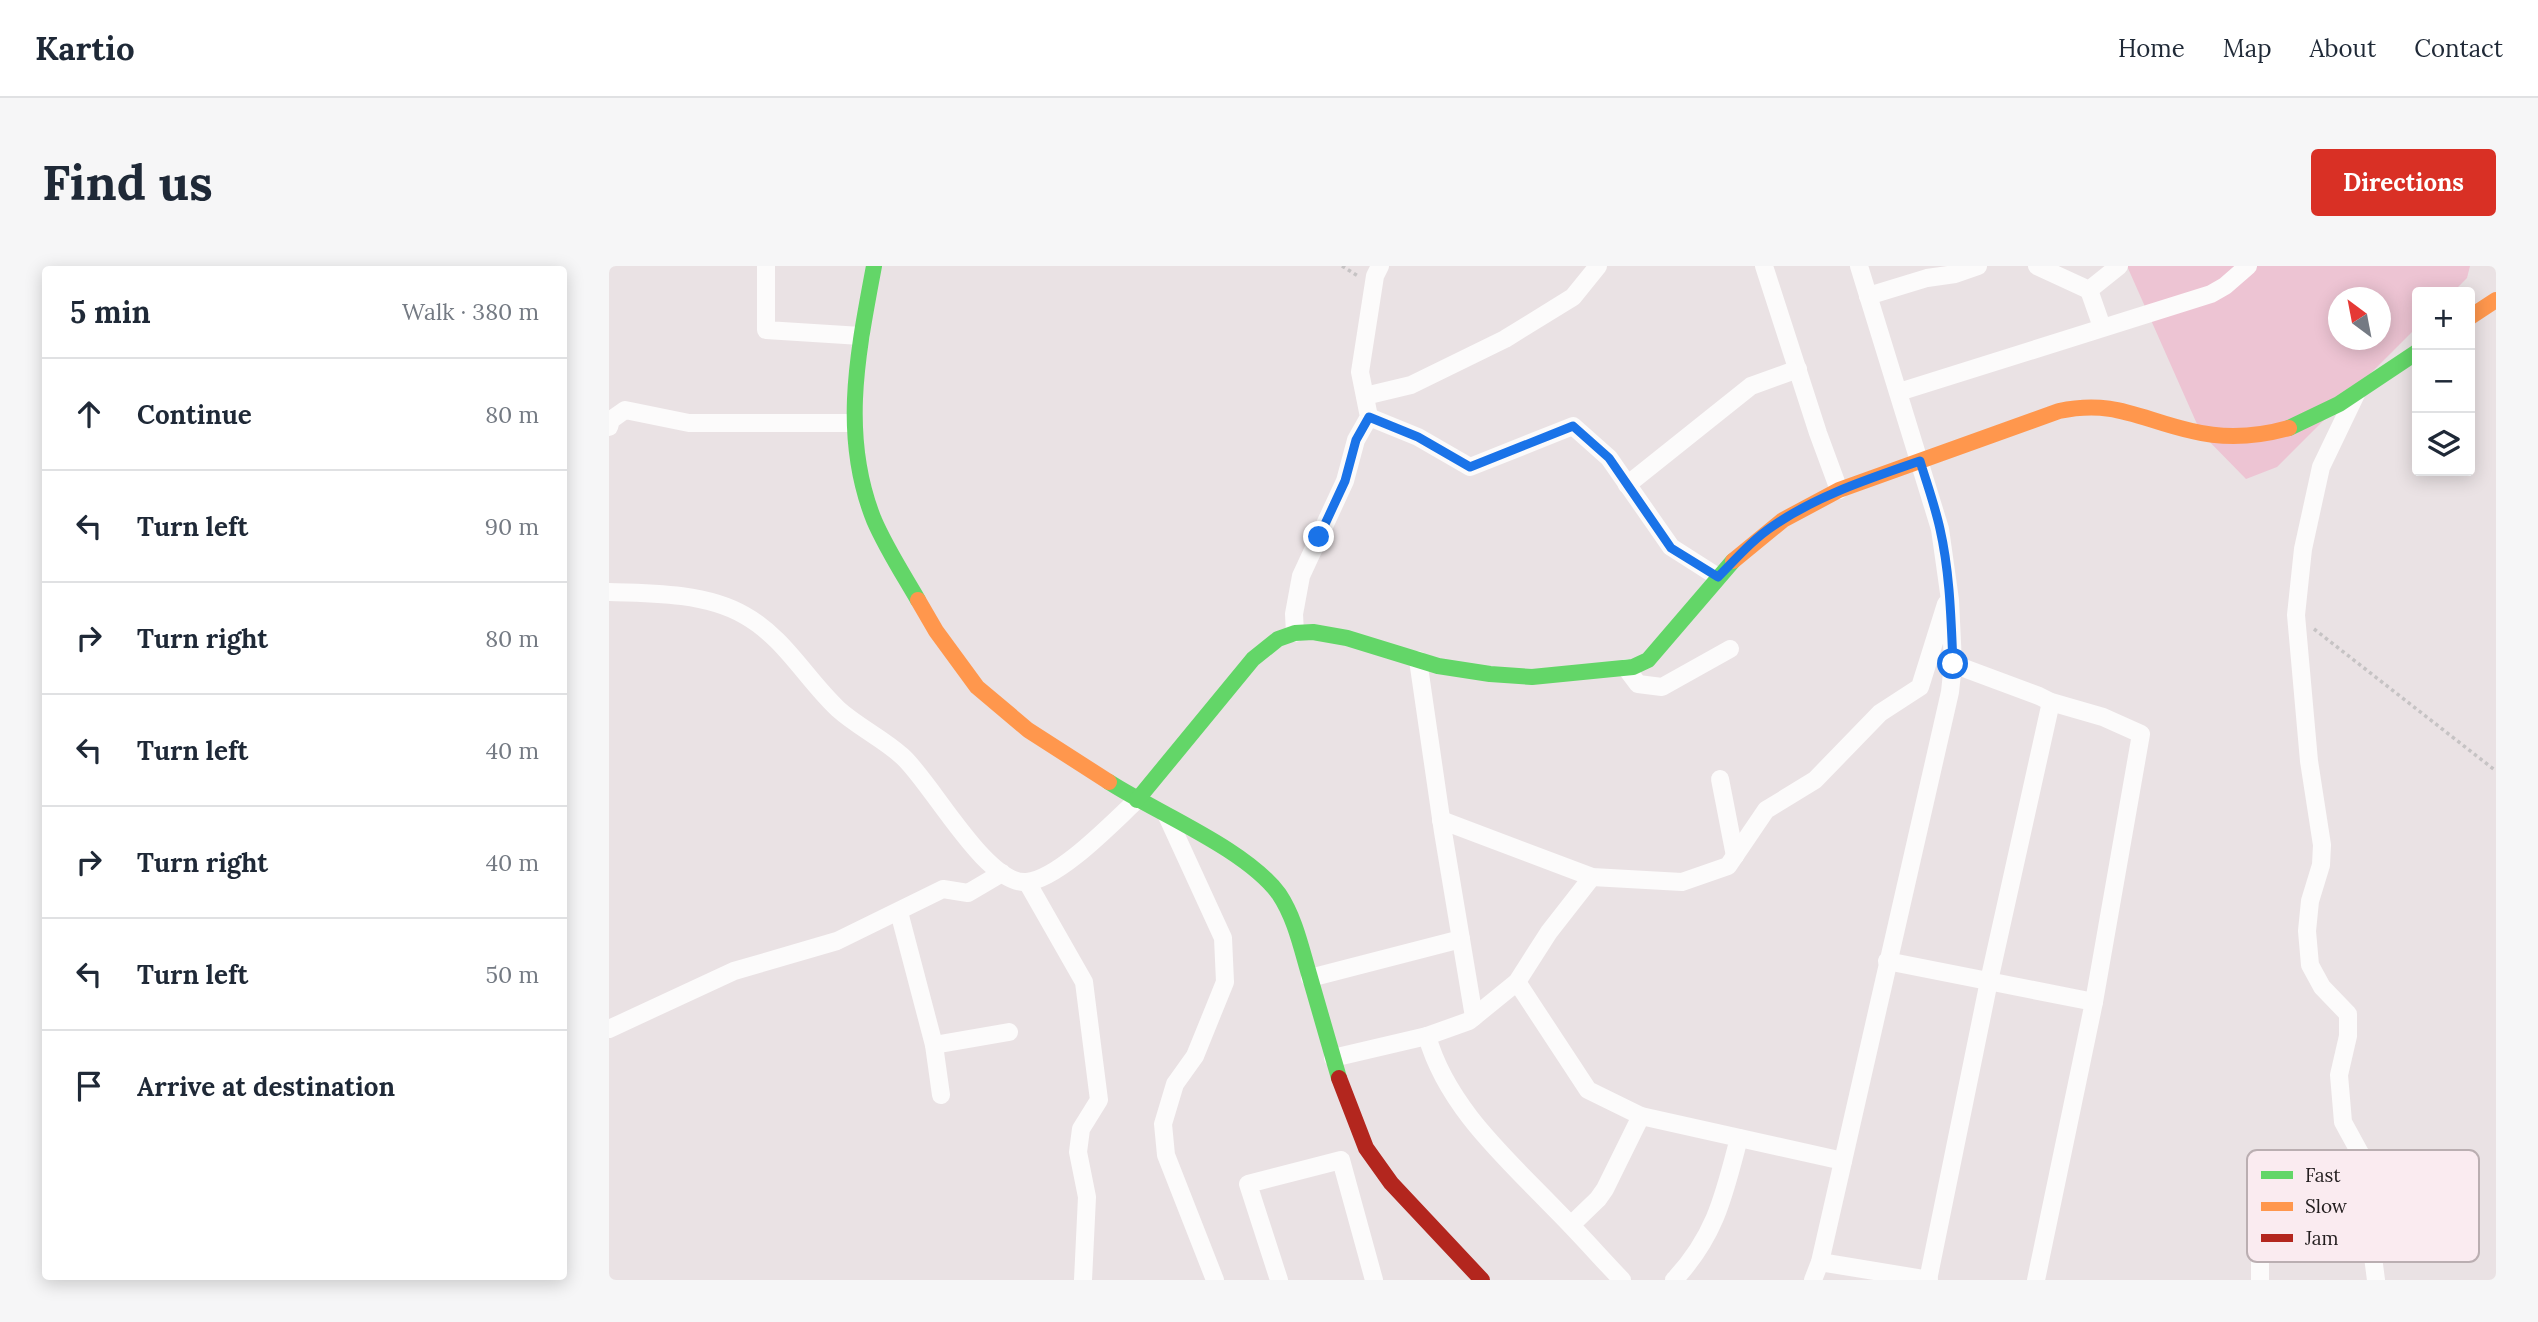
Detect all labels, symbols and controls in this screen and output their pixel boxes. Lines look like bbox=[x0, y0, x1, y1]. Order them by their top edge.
text: Kartio bbox=[35, 27, 135, 69]
text: Home bbox=[2118, 33, 2185, 64]
text: Map bbox=[2223, 33, 2272, 64]
text: About bbox=[2310, 33, 2376, 64]
text: Contact bbox=[2414, 33, 2503, 64]
button: Directions bbox=[2311, 149, 2496, 216]
text: Find us bbox=[42, 151, 213, 213]
north arrow bbox=[2328, 287, 2391, 350]
map controls bbox=[2412, 287, 2475, 476]
button: + bbox=[2412, 287, 2475, 350]
text: 5 min bbox=[70, 293, 151, 331]
text: Walk · 380 m bbox=[402, 297, 539, 326]
button: − bbox=[2412, 350, 2475, 413]
icon: ahead bbox=[70, 395, 108, 433]
text: Continue bbox=[137, 398, 252, 431]
text: 80 m bbox=[485, 400, 539, 429]
button: layers bbox=[2412, 413, 2475, 476]
icon: left bbox=[70, 507, 108, 545]
text: Turn left bbox=[137, 510, 248, 543]
text: 90 m bbox=[485, 512, 539, 541]
route end bbox=[1303, 521, 1334, 552]
icon: right bbox=[70, 619, 108, 657]
text: Turn right bbox=[137, 622, 268, 655]
text: 80 m bbox=[485, 624, 539, 653]
route start bbox=[1937, 648, 1968, 679]
icon: left bbox=[70, 731, 108, 769]
text: Turn left bbox=[137, 734, 248, 767]
text: 40 m bbox=[486, 736, 539, 765]
icon: right bbox=[70, 843, 108, 881]
text: Turn right bbox=[137, 846, 268, 879]
text: 40 m bbox=[486, 848, 539, 877]
icon: left bbox=[70, 955, 108, 993]
text: Turn left bbox=[137, 958, 248, 991]
text: 50 m bbox=[486, 960, 539, 989]
icon: arrive bbox=[70, 1067, 108, 1105]
text: Arrive at destination bbox=[137, 1070, 395, 1103]
legend bbox=[2247, 1150, 2479, 1262]
text: Fast bbox=[2305, 1163, 2341, 1187]
text: Slow bbox=[2305, 1194, 2348, 1218]
text: Jam bbox=[2304, 1226, 2339, 1250]

